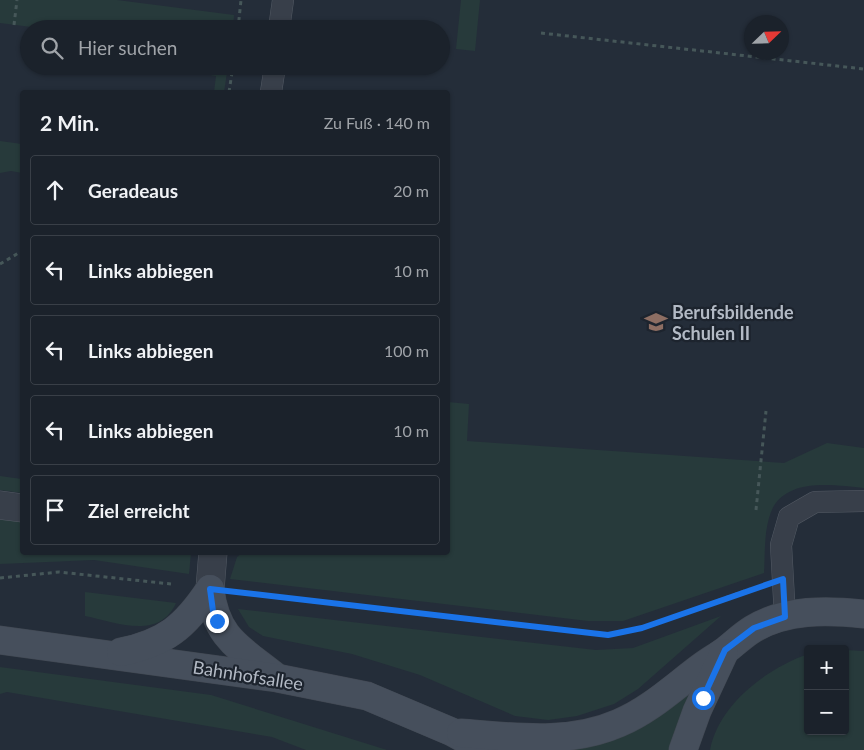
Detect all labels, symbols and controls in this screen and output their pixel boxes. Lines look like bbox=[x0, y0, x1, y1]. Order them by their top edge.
north arrow bbox=[744, 15, 789, 60]
search box bbox=[20, 20, 450, 75]
icon: search bbox=[38, 34, 66, 62]
text: Hier suchen bbox=[78, 36, 177, 59]
text: 2 Min. bbox=[40, 110, 99, 135]
text: Zu Fuß · 140 m bbox=[324, 113, 430, 132]
icon: ahead bbox=[41, 176, 69, 204]
text: Geradeaus bbox=[88, 179, 178, 202]
text: 20 m bbox=[393, 181, 429, 200]
icon: left bbox=[41, 256, 69, 284]
text: Links abbiegen bbox=[88, 259, 213, 282]
text: 10 m bbox=[393, 261, 429, 280]
place label: Berufsbildende Schulen II bbox=[672, 301, 794, 344]
school or university icon: Berufsbildende Schulen II bbox=[643, 309, 669, 335]
icon: left bbox=[41, 336, 69, 364]
text: Links abbiegen bbox=[88, 339, 213, 362]
text: 100 m bbox=[384, 341, 429, 360]
icon: left bbox=[41, 416, 69, 444]
text: Links abbiegen bbox=[88, 419, 213, 442]
text: 10 m bbox=[393, 421, 429, 440]
icon: arrive bbox=[41, 496, 69, 524]
text: Ziel erreicht bbox=[88, 499, 190, 522]
route end bbox=[206, 610, 229, 633]
map controls bbox=[804, 645, 849, 735]
button: + bbox=[804, 645, 849, 690]
street label: Bahnhofsallee bbox=[191, 655, 305, 695]
route start bbox=[692, 687, 715, 710]
button: − bbox=[804, 690, 849, 735]

